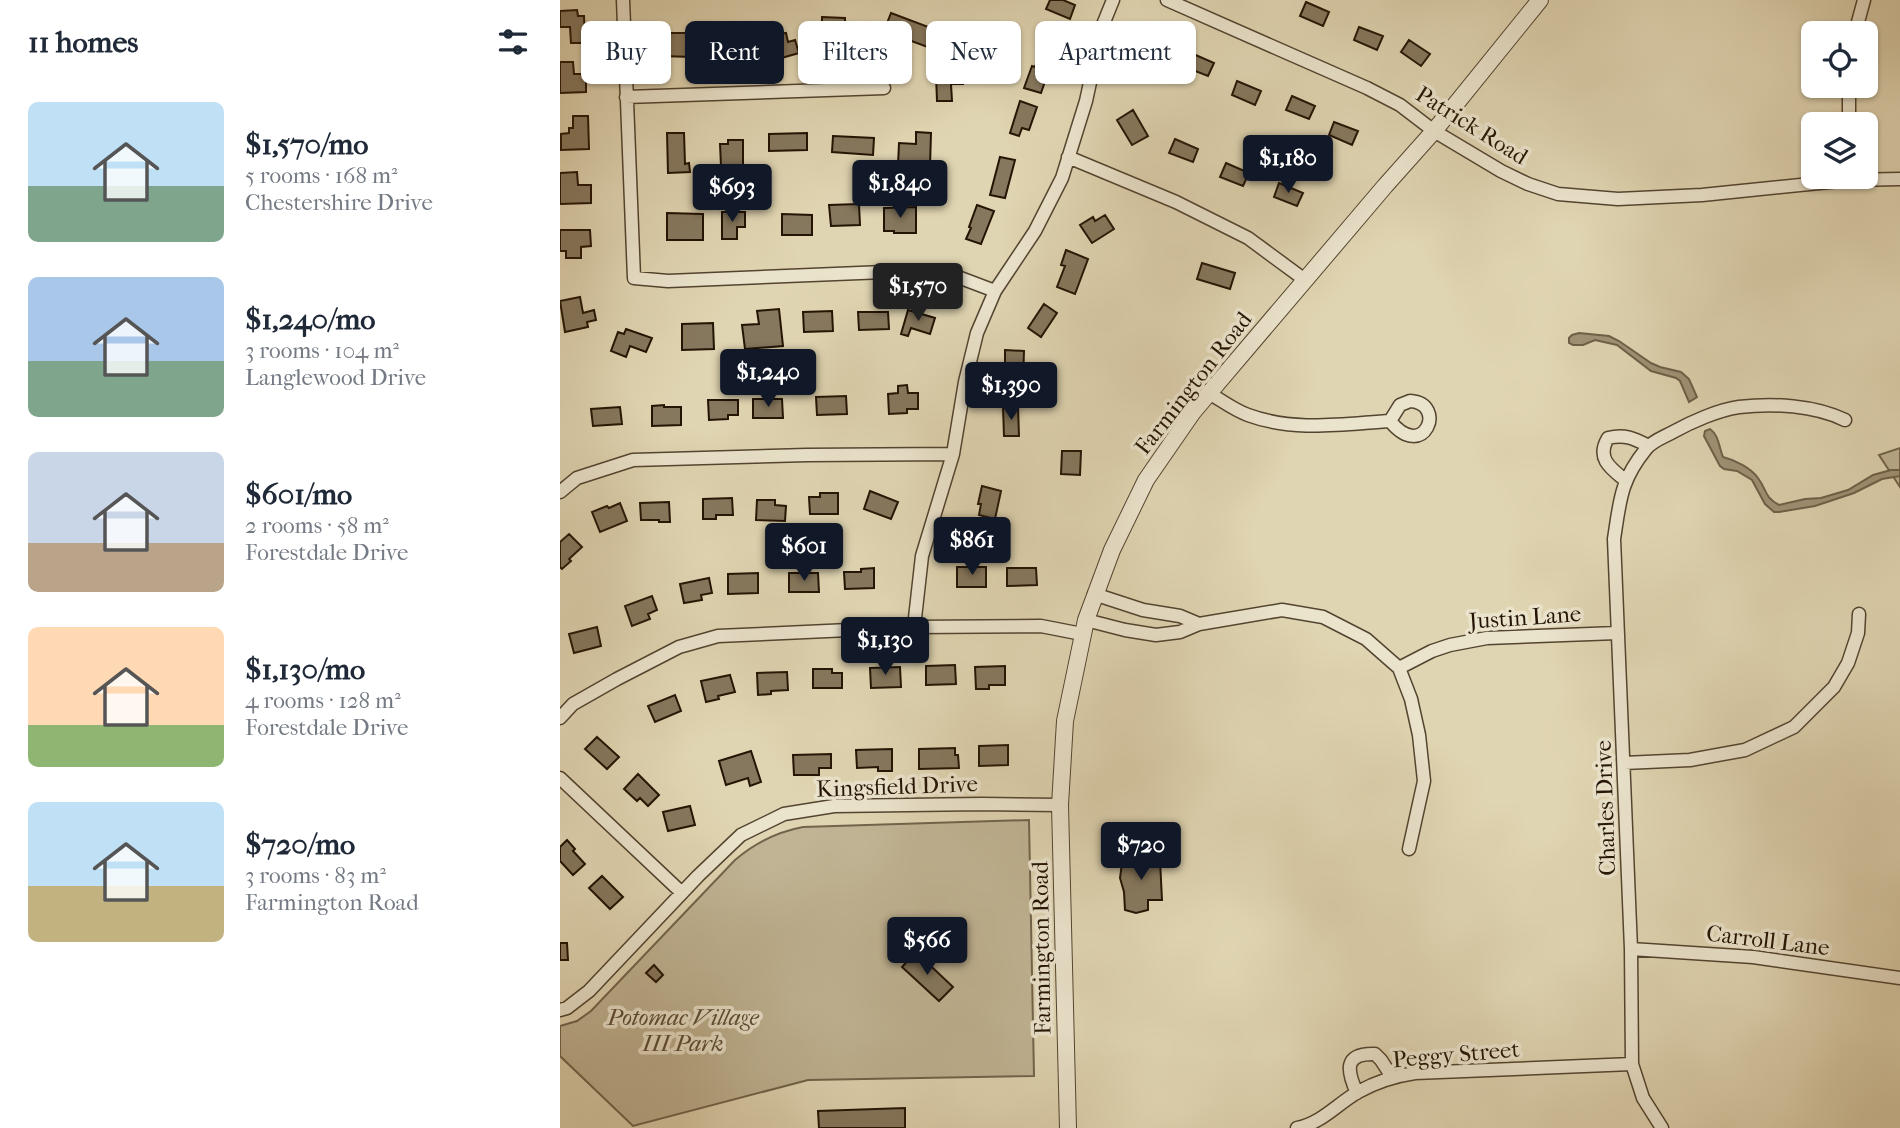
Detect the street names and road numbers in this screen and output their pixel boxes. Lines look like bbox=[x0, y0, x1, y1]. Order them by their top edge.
street label: Patrick Road bbox=[1411, 80, 1533, 171]
street label: Farmington Road bbox=[1129, 306, 1258, 460]
street label: Justin Lane bbox=[1466, 600, 1582, 635]
street label: Charles Drive bbox=[1590, 740, 1621, 876]
street label: Kingsfield Drive bbox=[816, 770, 978, 803]
street label: Farmington Road bbox=[1026, 860, 1057, 1035]
street label: Carroll Lane bbox=[1705, 920, 1831, 961]
street label: Peggy Street bbox=[1391, 1036, 1521, 1073]

